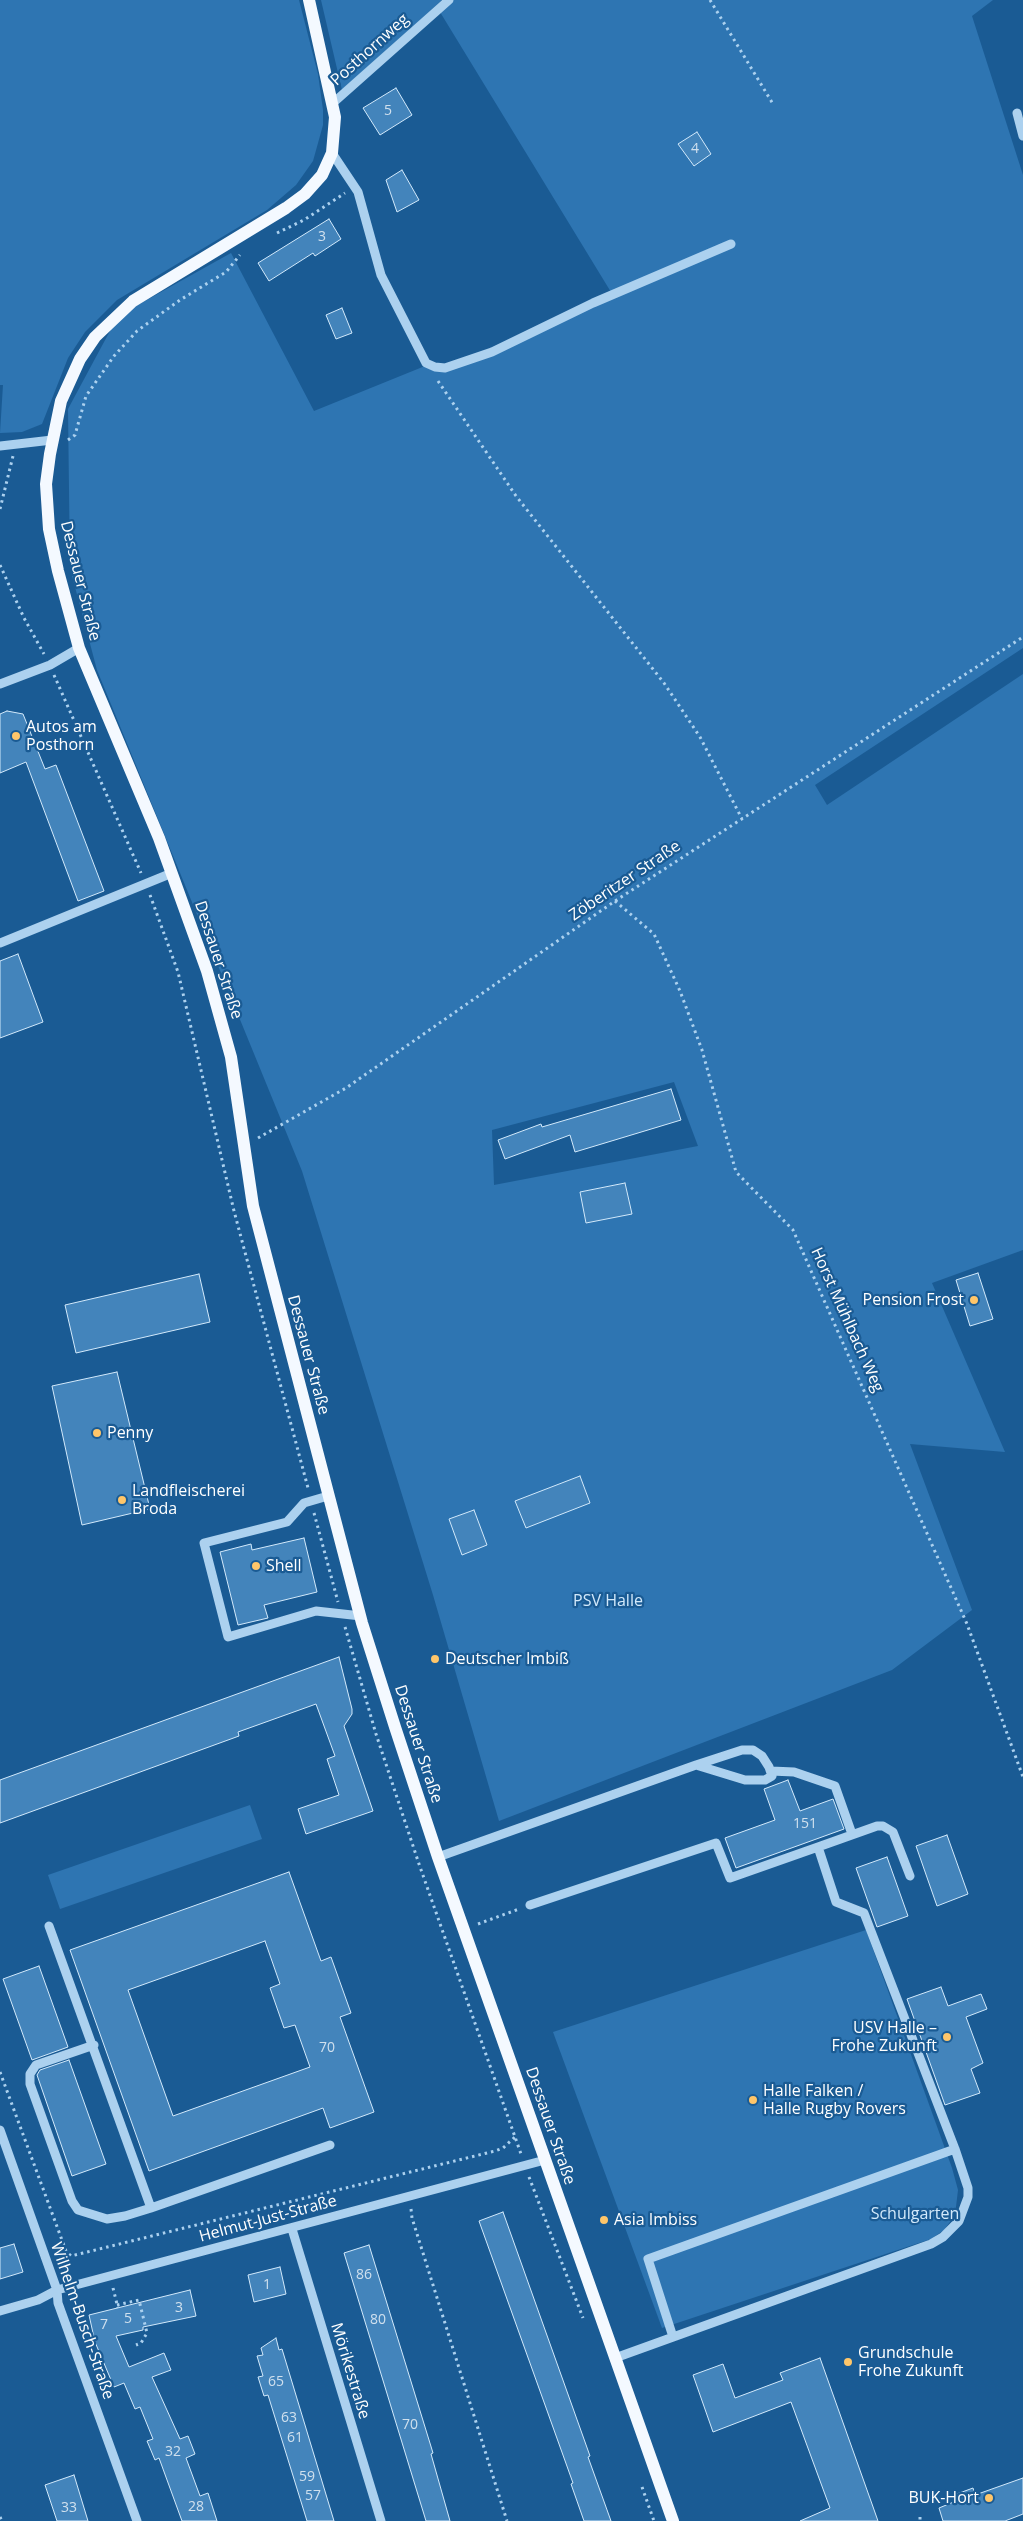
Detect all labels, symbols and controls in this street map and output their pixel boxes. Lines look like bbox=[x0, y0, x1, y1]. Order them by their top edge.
street label: Posthornweg bbox=[327, 10, 413, 90]
house number: 5 bbox=[384, 103, 392, 119]
house number: 4 bbox=[691, 141, 699, 157]
house number: 3 bbox=[318, 229, 326, 245]
street label: Dessauer Straße bbox=[56, 519, 104, 643]
place label: Autos am Posthorn bbox=[26, 717, 97, 755]
marker: Autos am Posthorn bbox=[10, 730, 22, 742]
street label: Zöberitzer Straße bbox=[566, 837, 684, 925]
street label: Dessauer Straße bbox=[190, 899, 246, 1021]
street label: Horst Mühlbach Weg bbox=[806, 1245, 888, 1395]
place label: Pension Frost bbox=[863, 1290, 964, 1310]
street label: Dessauer Straße bbox=[283, 1293, 333, 1417]
marker: Pension Frost bbox=[968, 1294, 980, 1306]
place label: Penny bbox=[107, 1423, 153, 1443]
marker: Penny bbox=[91, 1427, 103, 1439]
place label: Landfleischerei Broda bbox=[132, 1481, 245, 1519]
marker: Landfleischerei Broda bbox=[116, 1494, 128, 1506]
place label: Shell bbox=[266, 1556, 302, 1576]
marker: Shell bbox=[250, 1560, 262, 1572]
park label: PSV Halle bbox=[573, 1591, 643, 1611]
place label: Deutscher Imbiß bbox=[445, 1649, 569, 1669]
marker: Deutscher Imbiß bbox=[429, 1653, 441, 1665]
street label: Dessauer Straße bbox=[390, 1683, 446, 1805]
house number: 151 bbox=[793, 1816, 817, 1832]
place label: USV Halle – Frohe Zukunft bbox=[832, 2018, 937, 2056]
marker: USV Halle – Frohe Zukunft bbox=[941, 2031, 953, 2043]
house number: 70 bbox=[319, 2040, 335, 2056]
street label: Dessauer Straße bbox=[521, 2065, 579, 2187]
place label: Halle Falken / Halle Rugby Rovers bbox=[763, 2081, 906, 2119]
marker: Halle Falken / Halle Rugby Rovers bbox=[747, 2094, 759, 2106]
street label: Helmut-Just-Straße bbox=[197, 2191, 339, 2247]
park label: Schulgarten bbox=[871, 2204, 959, 2224]
place label: Asia Imbiss bbox=[614, 2210, 697, 2230]
marker: Asia Imbiss bbox=[598, 2214, 610, 2226]
street label: Wilhelm-Busch-Straße bbox=[46, 2240, 118, 2402]
house number: 86 bbox=[356, 2267, 372, 2283]
house number: 1 bbox=[263, 2277, 271, 2293]
house number: 3 bbox=[175, 2300, 183, 2316]
house number: 5 bbox=[124, 2311, 132, 2327]
house number: 80 bbox=[370, 2312, 386, 2328]
house number: 7 bbox=[100, 2317, 108, 2333]
street label: Mörikestraße bbox=[326, 2321, 374, 2421]
place label: Grundschule Frohe Zukunft bbox=[858, 2343, 963, 2381]
marker: Grundschule Frohe Zukunft bbox=[842, 2356, 854, 2368]
house number: 65 bbox=[268, 2374, 284, 2390]
house number: 63 bbox=[281, 2410, 297, 2426]
house number: 70 bbox=[402, 2417, 418, 2433]
house number: 61 bbox=[287, 2430, 303, 2446]
house number: 32 bbox=[165, 2444, 181, 2460]
house number: 59 bbox=[299, 2469, 315, 2485]
house number: 57 bbox=[305, 2488, 321, 2504]
place label: BUK-Hort bbox=[908, 2488, 979, 2508]
marker: BUK-Hort bbox=[983, 2492, 995, 2504]
house number: 28 bbox=[188, 2499, 204, 2515]
house number: 33 bbox=[61, 2500, 77, 2516]

